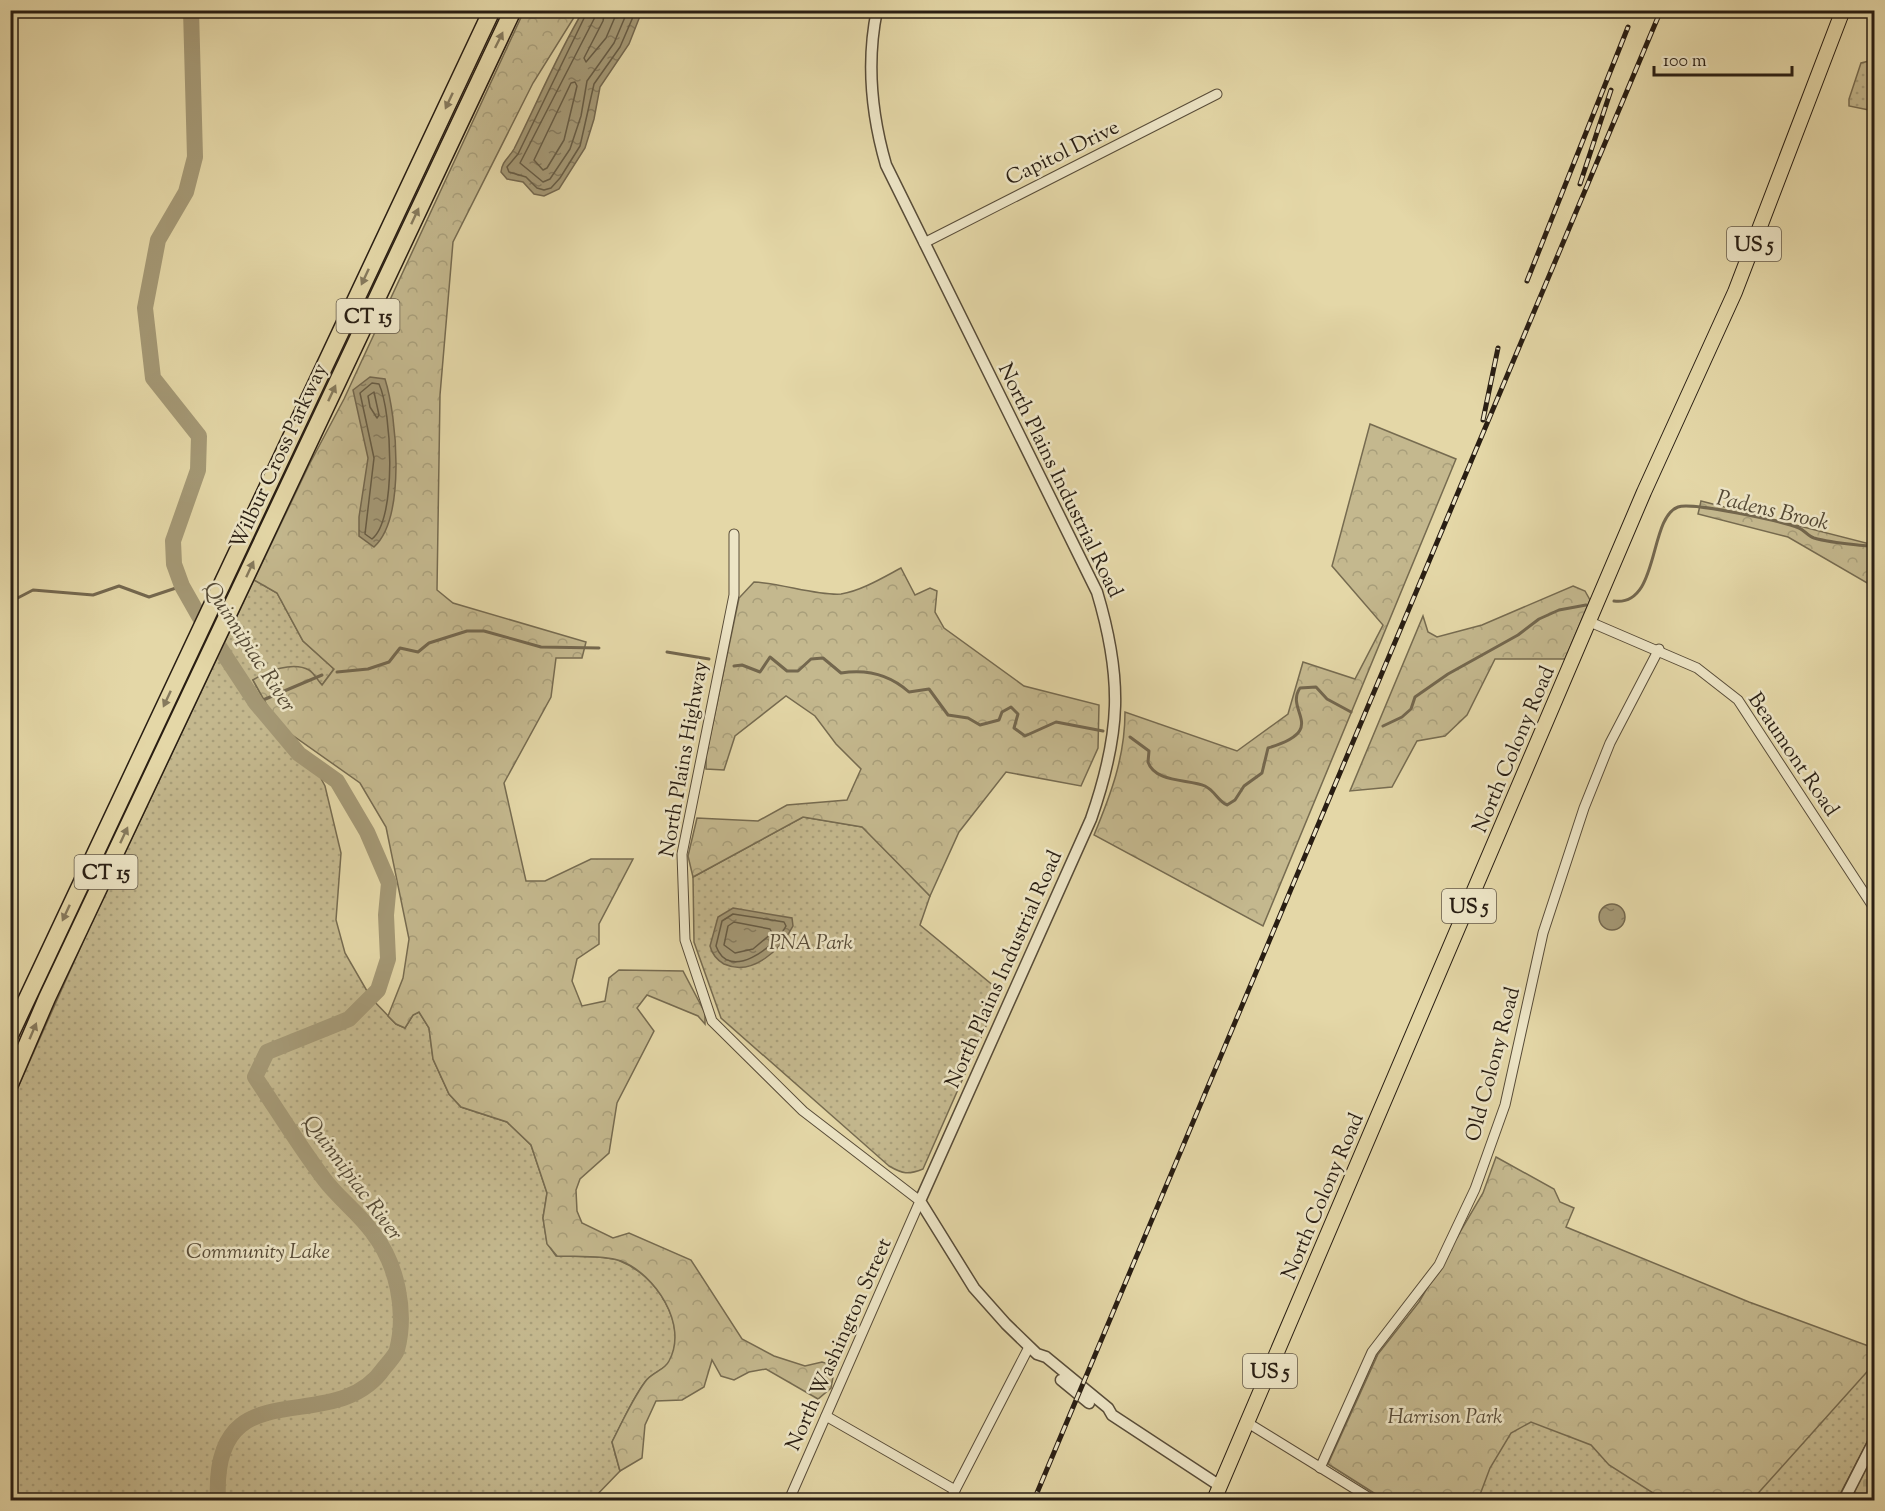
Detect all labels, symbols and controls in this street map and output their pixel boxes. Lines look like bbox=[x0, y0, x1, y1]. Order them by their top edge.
one-way arrow bbox=[494, 31, 503, 48]
scale bar bbox=[1654, 39, 1792, 77]
text: 100 m bbox=[1663, 49, 1707, 75]
one-way arrow bbox=[444, 93, 453, 110]
street label: Capitol Drive bbox=[1001, 113, 1125, 194]
one-way arrow bbox=[411, 208, 420, 225]
road number: US 5 bbox=[1727, 227, 1781, 261]
one-way arrow bbox=[361, 269, 370, 286]
road number: CT 15 bbox=[336, 299, 400, 333]
street label: Wilbur Cross Parkway bbox=[223, 358, 336, 555]
street label: North Plains Industrial Road bbox=[989, 359, 1129, 603]
one-way arrow bbox=[328, 384, 337, 401]
water label: Padens Brook bbox=[1713, 483, 1832, 540]
one-way arrow bbox=[245, 561, 254, 578]
water label: Quinnipiac River bbox=[194, 576, 303, 719]
street label: North Plains Highway bbox=[653, 658, 717, 860]
street label: North Colony Road bbox=[1466, 662, 1564, 838]
street label: Beaumont Road bbox=[1740, 687, 1845, 823]
one-way arrow bbox=[163, 691, 172, 708]
one-way arrow bbox=[120, 826, 129, 843]
street label: North Plains Industrial Road bbox=[939, 846, 1071, 1094]
road number: CT 15 bbox=[74, 855, 138, 889]
road number: US 5 bbox=[1442, 889, 1496, 923]
one-way arrow bbox=[62, 905, 71, 922]
park label: PNA Park bbox=[769, 929, 854, 959]
street label: Old Colony Road bbox=[1459, 984, 1529, 1145]
one-way arrow bbox=[28, 1021, 38, 1039]
water label: Quinnipiac River bbox=[294, 1109, 410, 1249]
street label: North Colony Road bbox=[1275, 1109, 1373, 1285]
street label: North Washington Street bbox=[779, 1233, 900, 1456]
park label: Community Lake bbox=[186, 1238, 330, 1268]
road number: US 5 bbox=[1243, 1354, 1297, 1388]
park label: Harrison Park bbox=[1387, 1403, 1503, 1433]

